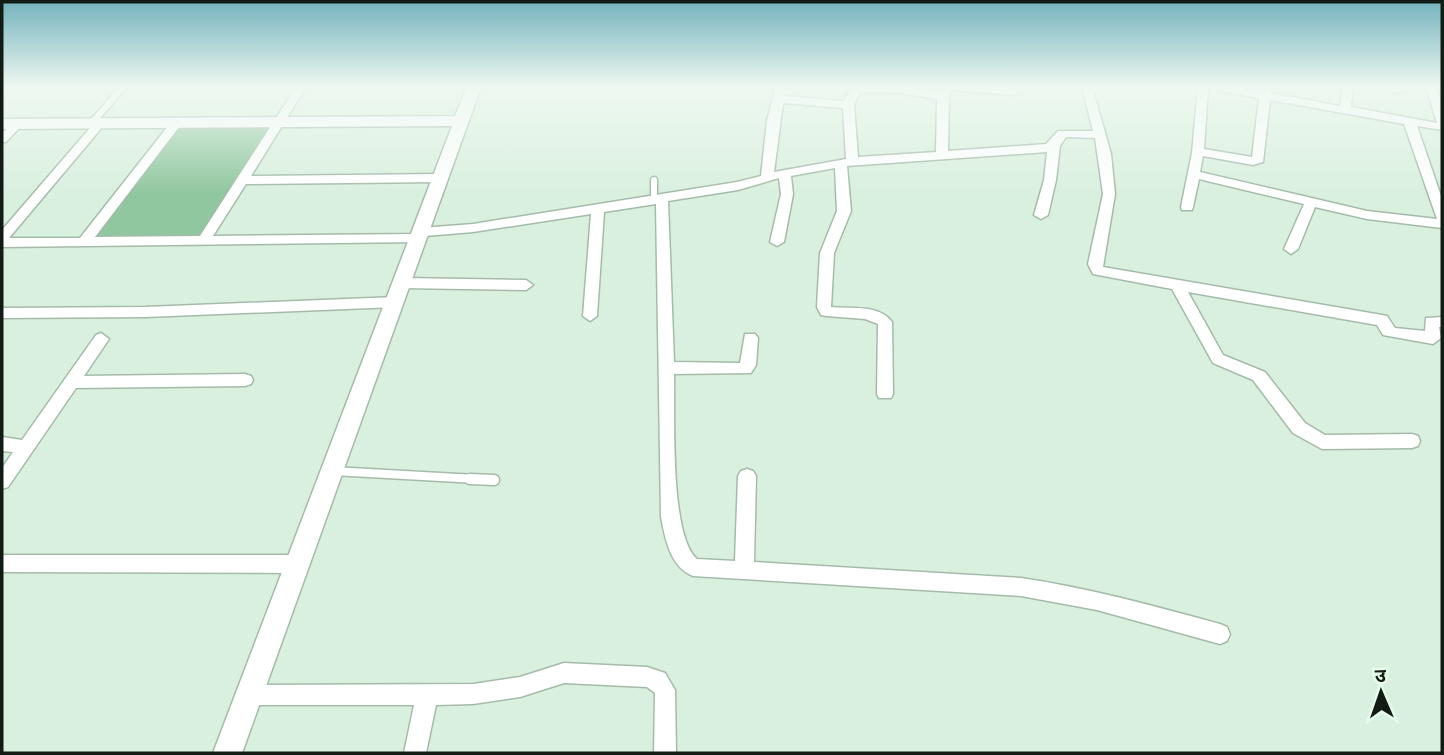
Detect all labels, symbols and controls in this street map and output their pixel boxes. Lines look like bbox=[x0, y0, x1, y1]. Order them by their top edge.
north arrow bbox=[1346, 657, 1416, 727]
text: उ bbox=[1374, 664, 1387, 686]

